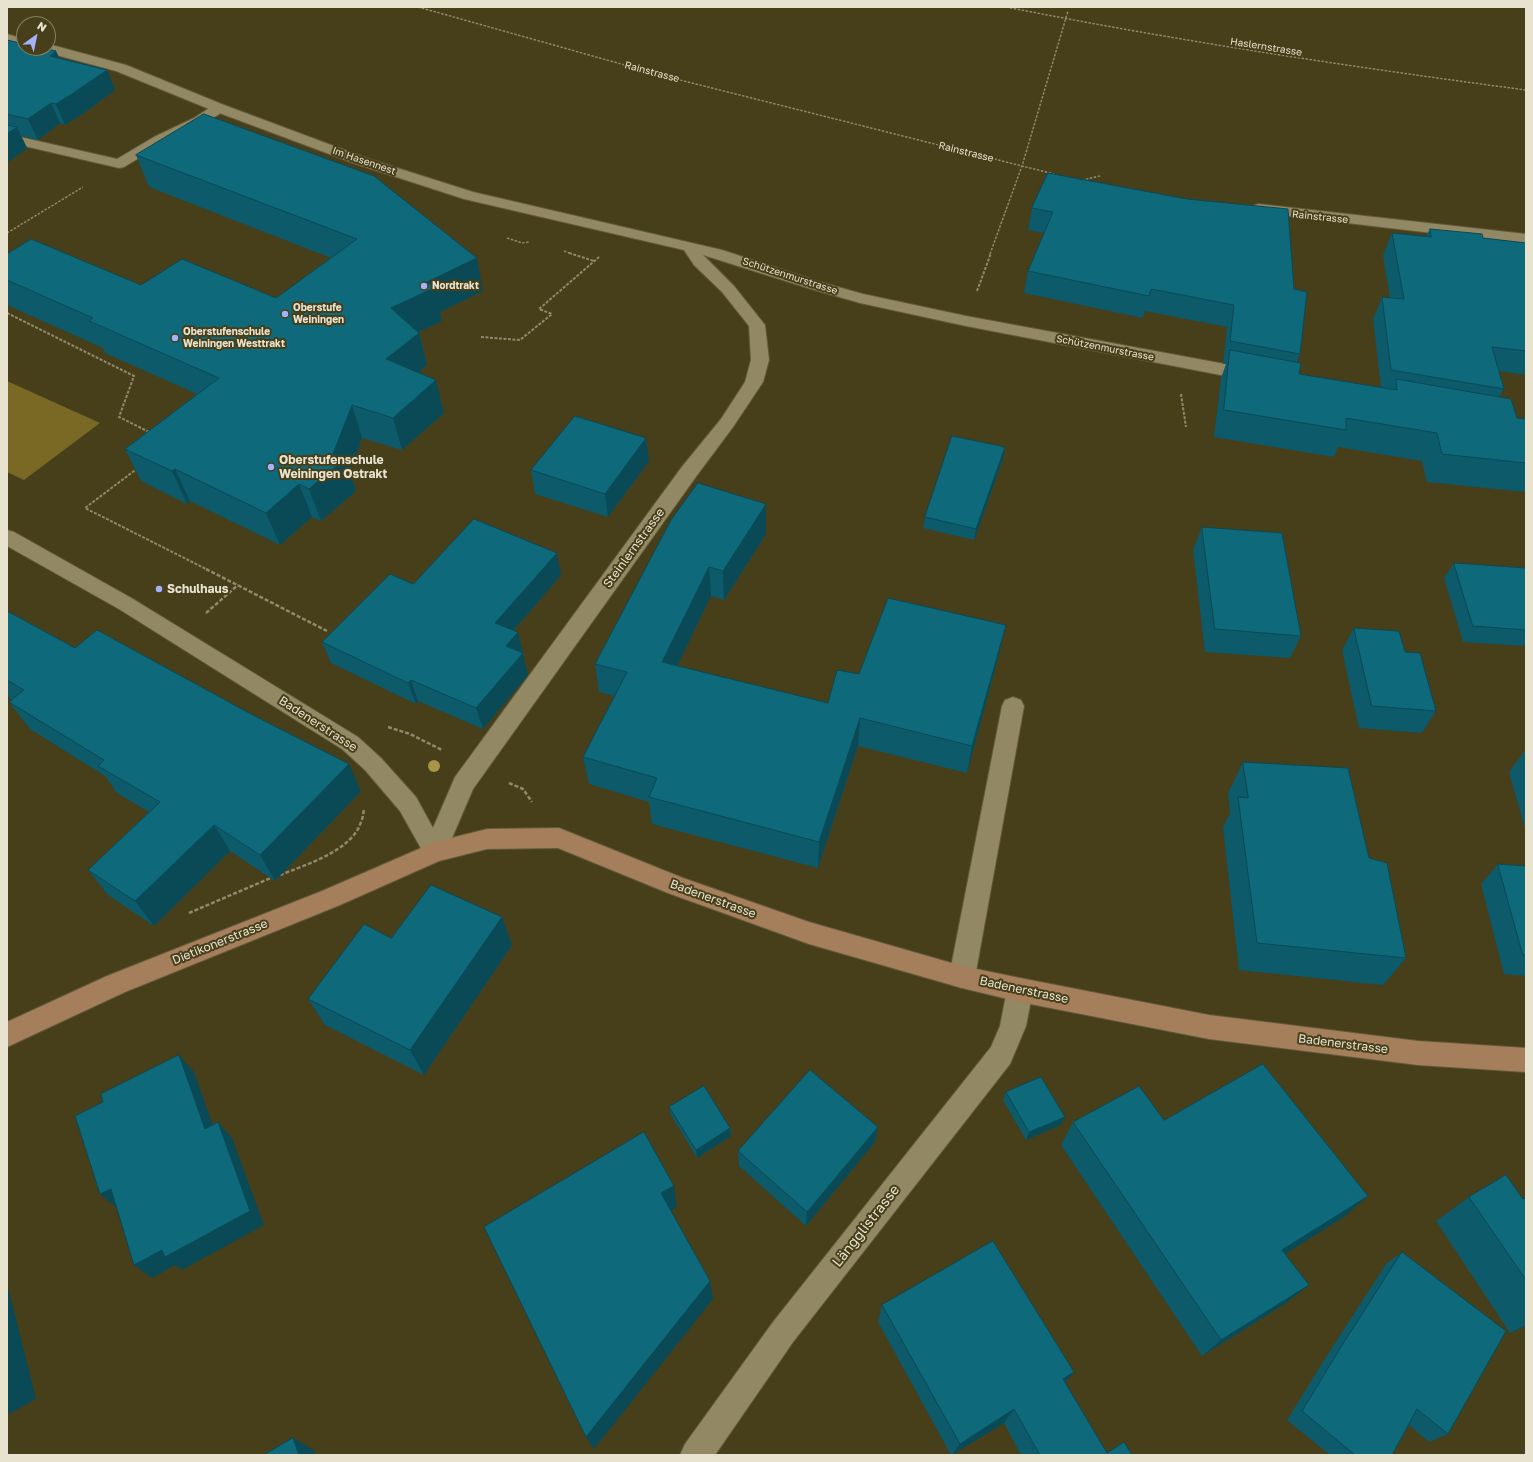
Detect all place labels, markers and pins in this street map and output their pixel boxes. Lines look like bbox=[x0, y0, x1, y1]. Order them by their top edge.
place label: Nordtrakt bbox=[432, 280, 479, 292]
marker: Nordtrakt bbox=[419, 281, 429, 291]
place label: Oberstufe Weiningen bbox=[293, 302, 344, 326]
marker: Oberstufe Weiningen bbox=[280, 309, 290, 319]
place label: Oberstufenschule Weiningen Westtrakt bbox=[183, 326, 285, 350]
marker: Oberstufenschule Weiningen Westtrakt bbox=[170, 333, 180, 343]
place label: Oberstufenschule Weiningen Ostrakt bbox=[279, 453, 387, 481]
marker: Oberstufenschule Weiningen Ostrakt bbox=[266, 462, 276, 472]
place label: Schulhaus bbox=[167, 582, 228, 596]
marker: Schulhaus bbox=[154, 584, 164, 594]

